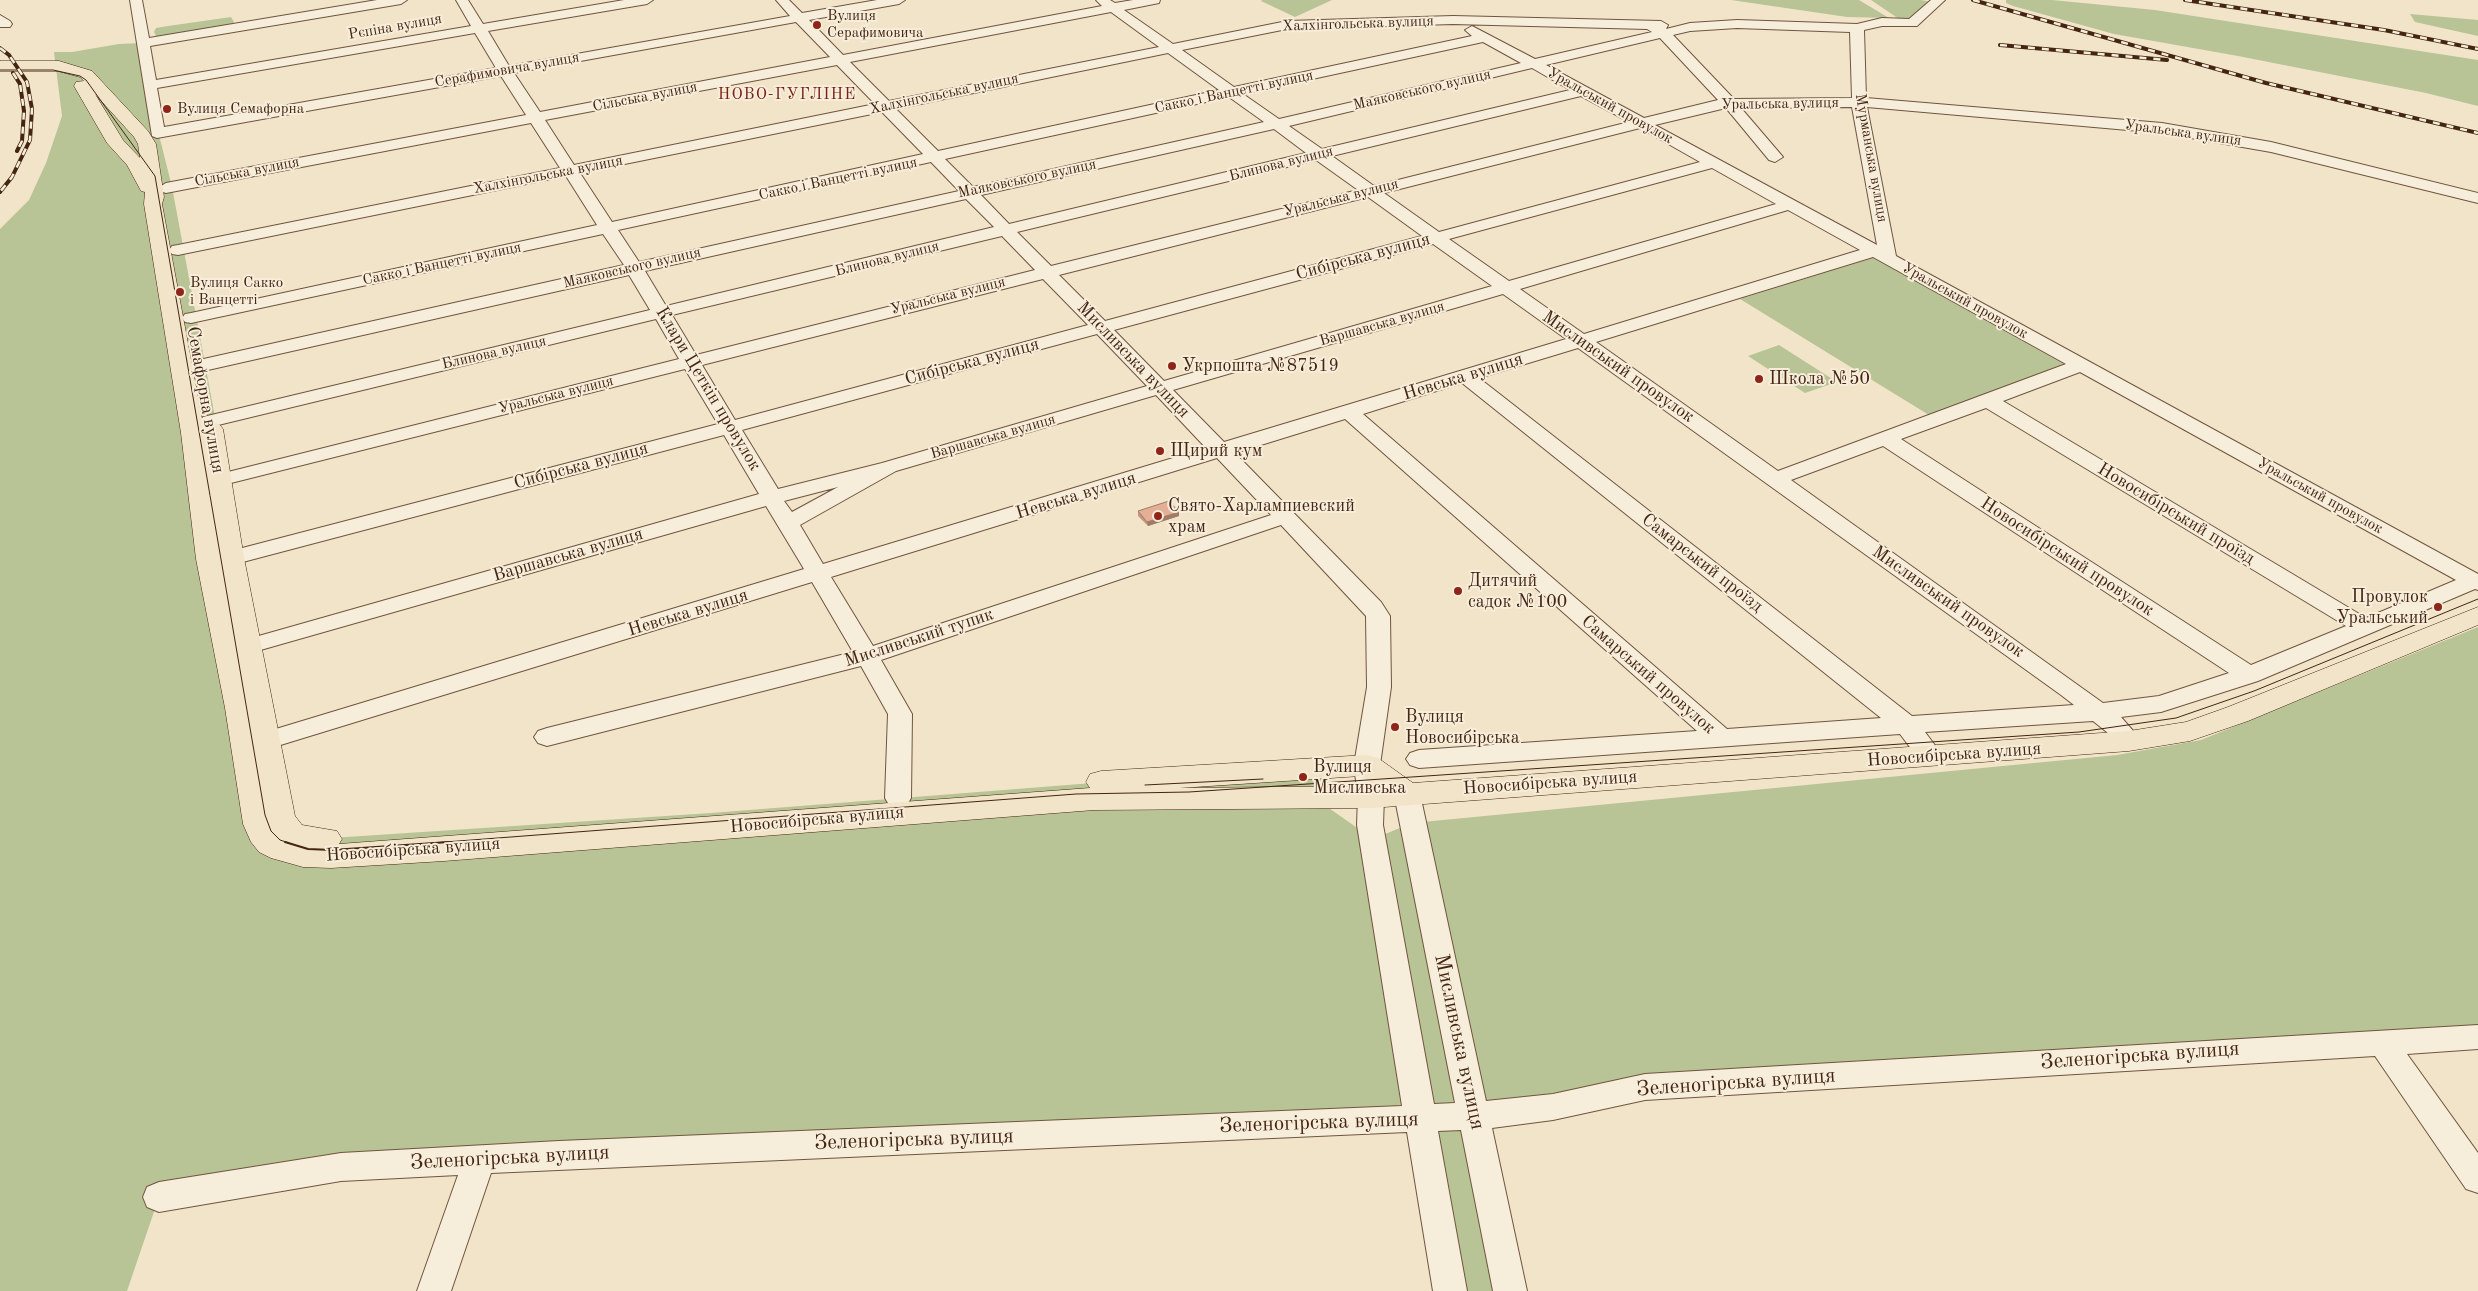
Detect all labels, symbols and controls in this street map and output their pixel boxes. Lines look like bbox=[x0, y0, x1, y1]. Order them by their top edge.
place label: Вулиця Серафимовича bbox=[827, 7, 923, 42]
street label: Рєпіна вулиця bbox=[347, 10, 443, 44]
street label: Халхінгольська вулиця bbox=[1282, 12, 1434, 36]
marker: Вулиця Серафимовича bbox=[811, 19, 823, 31]
street label: Серафимовича вулиця bbox=[433, 48, 581, 92]
street label: Уральський провулок bbox=[1544, 64, 1676, 148]
street label: Маяковського вулиця bbox=[1351, 65, 1493, 115]
street label: Сакко і Ванцетті вулиця bbox=[1153, 66, 1315, 118]
street label: Халхінгольська вулиця bbox=[868, 69, 1020, 119]
street label: Сільська вулиця bbox=[591, 78, 699, 116]
district label: НОВО-ГУГЛІНЕ bbox=[716, 85, 858, 105]
street label: Мурманська вулиця bbox=[1851, 92, 1891, 224]
street label: Уральська вулиця bbox=[1721, 94, 1839, 114]
place label: Вулиця Семафорна bbox=[177, 100, 304, 118]
marker: Вулиця Семафорна bbox=[161, 103, 173, 115]
street label: Уральська вулиця bbox=[2123, 116, 2243, 150]
street label: Блинова вулиця bbox=[1227, 142, 1335, 186]
street label: Халхінгольська вулиця bbox=[472, 152, 624, 198]
street label: Сільська вулиця bbox=[193, 153, 301, 191]
street label: Сакко і Ванцетті вулиця bbox=[757, 153, 919, 205]
street label: Маяковського вулиця bbox=[956, 156, 1098, 202]
street label: Уральська вулиця bbox=[1282, 175, 1400, 221]
street label: Сибірська вулиця bbox=[1293, 229, 1433, 285]
street label: Блинова вулиця bbox=[833, 237, 941, 281]
street label: Сакко і Ванцетті вулиця bbox=[361, 238, 523, 290]
street label: Маяковського вулиця bbox=[561, 243, 703, 293]
street label: Уральський провулок bbox=[1899, 259, 2031, 343]
street label: Уральська вулиця bbox=[889, 273, 1007, 319]
place label: Вулиця Сакко і Ванцетті bbox=[190, 274, 283, 309]
marker: Вулиця Сакко і Ванцетті bbox=[174, 286, 186, 298]
street label: Мисливська вулиця bbox=[1072, 297, 1194, 423]
street label: Варшавська вулиця bbox=[1317, 298, 1447, 350]
street label: Клари Цеткін провулок bbox=[650, 303, 766, 475]
street label: Мисливський провулок bbox=[1538, 306, 1698, 428]
street label: Семафорна вулиця bbox=[181, 325, 229, 475]
street label: Блинова вулиця bbox=[440, 332, 548, 374]
street label: Сибірська вулиця bbox=[902, 334, 1042, 390]
street label: Невська вулиця bbox=[1400, 348, 1526, 406]
place label: Укрпошта №87519 bbox=[1182, 355, 1339, 377]
marker: Укрпошта №87519 bbox=[1166, 360, 1178, 372]
place label: Школа №50 bbox=[1769, 368, 1870, 390]
street label: Уральська вулиця bbox=[497, 372, 615, 418]
marker: Школа №50 bbox=[1753, 373, 1765, 385]
street label: Варшавська вулиця bbox=[928, 411, 1058, 463]
street label: Сибірська вулиця bbox=[511, 438, 651, 494]
place label: Щирий кум bbox=[1170, 440, 1262, 462]
marker: Щирий кум bbox=[1154, 445, 1166, 457]
street label: Уральський провулок bbox=[2254, 454, 2386, 538]
street label: Новосибірський проїзд bbox=[2093, 458, 2259, 570]
street label: Невська вулиця bbox=[1013, 467, 1139, 525]
street label: Новосибірський провулок bbox=[1976, 493, 2158, 621]
place label: Свято-Харлампиевский храм bbox=[1168, 495, 1355, 538]
street label: Самарський проїзд bbox=[1637, 509, 1767, 617]
marker: Свято-Харлампиевский храм bbox=[1152, 510, 1164, 522]
street label: Варшавська вулиця bbox=[490, 523, 646, 587]
street label: Мисливський провулок bbox=[1868, 541, 2028, 663]
place label: Дитячий садок №100 bbox=[1468, 570, 1567, 612]
street label: Невська вулиця bbox=[625, 584, 751, 642]
marker: Дитячий садок №100 bbox=[1452, 585, 1464, 597]
place label: Провулок Уральський bbox=[2336, 586, 2428, 628]
marker: Провулок Уральський bbox=[2432, 601, 2444, 613]
street label: Мисливський тупик bbox=[842, 604, 996, 672]
street label: Самарський провулок bbox=[1577, 611, 1719, 739]
place label: Вулиця Новосибірська bbox=[1405, 706, 1520, 749]
marker: Вулиця Новосибірська bbox=[1389, 721, 1401, 733]
street label: Новосибірська вулиця bbox=[1866, 738, 2042, 772]
place label: Вулиця Мисливська bbox=[1313, 756, 1406, 799]
street label: Новосибірська вулиця bbox=[1462, 766, 1638, 800]
marker: Вулиця Мисливська bbox=[1297, 771, 1309, 783]
street label: Новосибірська вулиця bbox=[729, 802, 905, 838]
street label: Новосибірська вулиця bbox=[325, 833, 501, 867]
street label: Мисливська вулиця bbox=[1428, 952, 1490, 1132]
street label: Зеленогірська вулиця bbox=[2040, 1036, 2240, 1076]
street label: Зеленогірська вулиця bbox=[1636, 1063, 1836, 1103]
street label: Зеленогірська вулиця bbox=[1219, 1107, 1419, 1139]
street label: Зеленогірська вулиця bbox=[814, 1124, 1014, 1156]
street label: Зеленогірська вулиця bbox=[410, 1140, 610, 1176]

